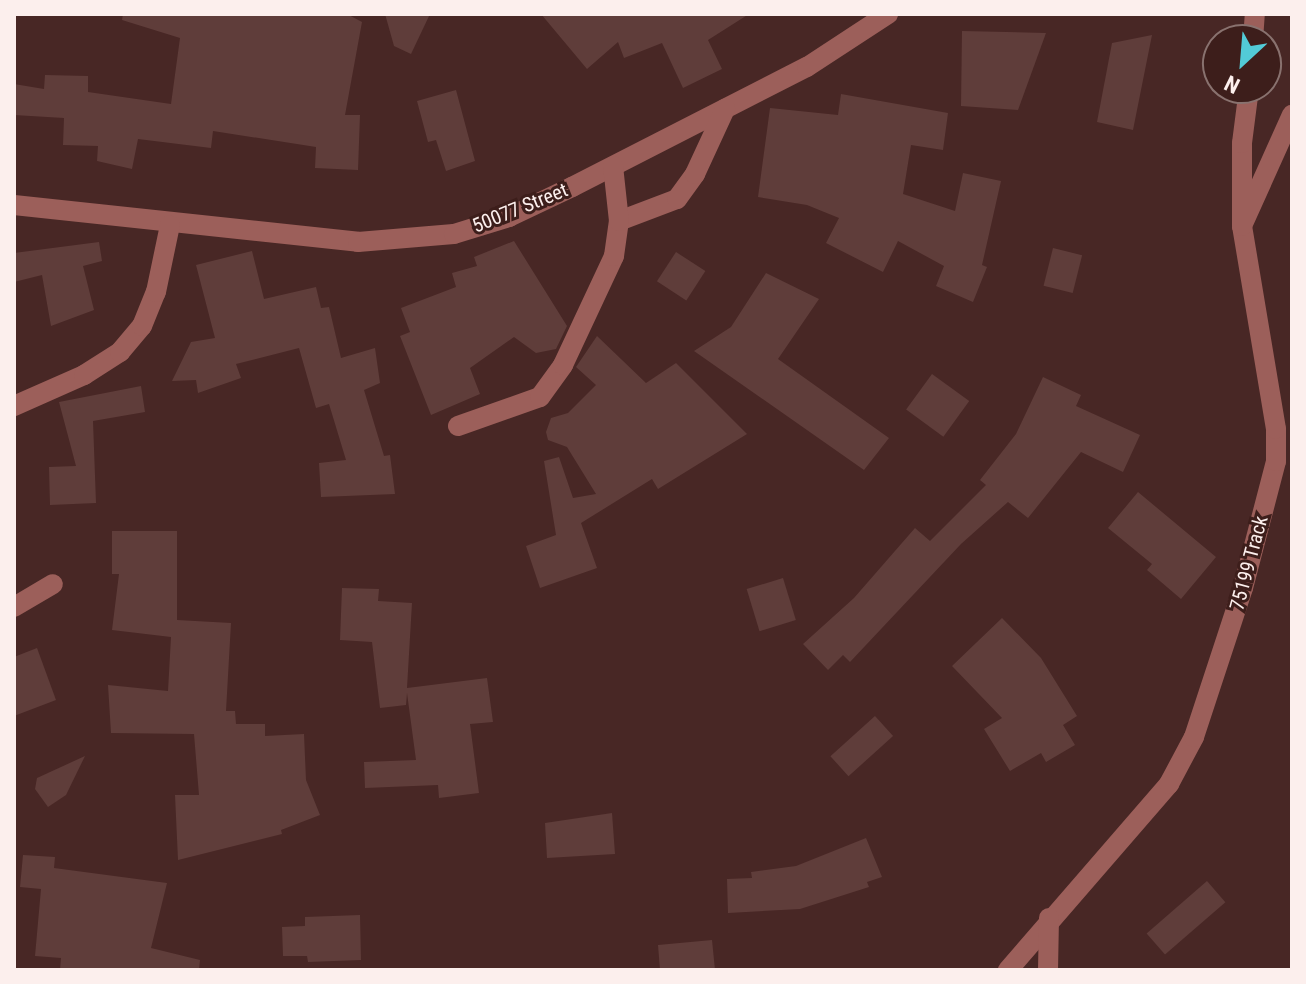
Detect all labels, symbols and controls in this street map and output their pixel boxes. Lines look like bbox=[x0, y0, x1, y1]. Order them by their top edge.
north arrow bbox=[1202, 24, 1282, 104]
text: N bbox=[1221, 70, 1244, 98]
street label: 50077 Street bbox=[469, 178, 571, 238]
street label: 75199 Track bbox=[1225, 513, 1273, 613]

